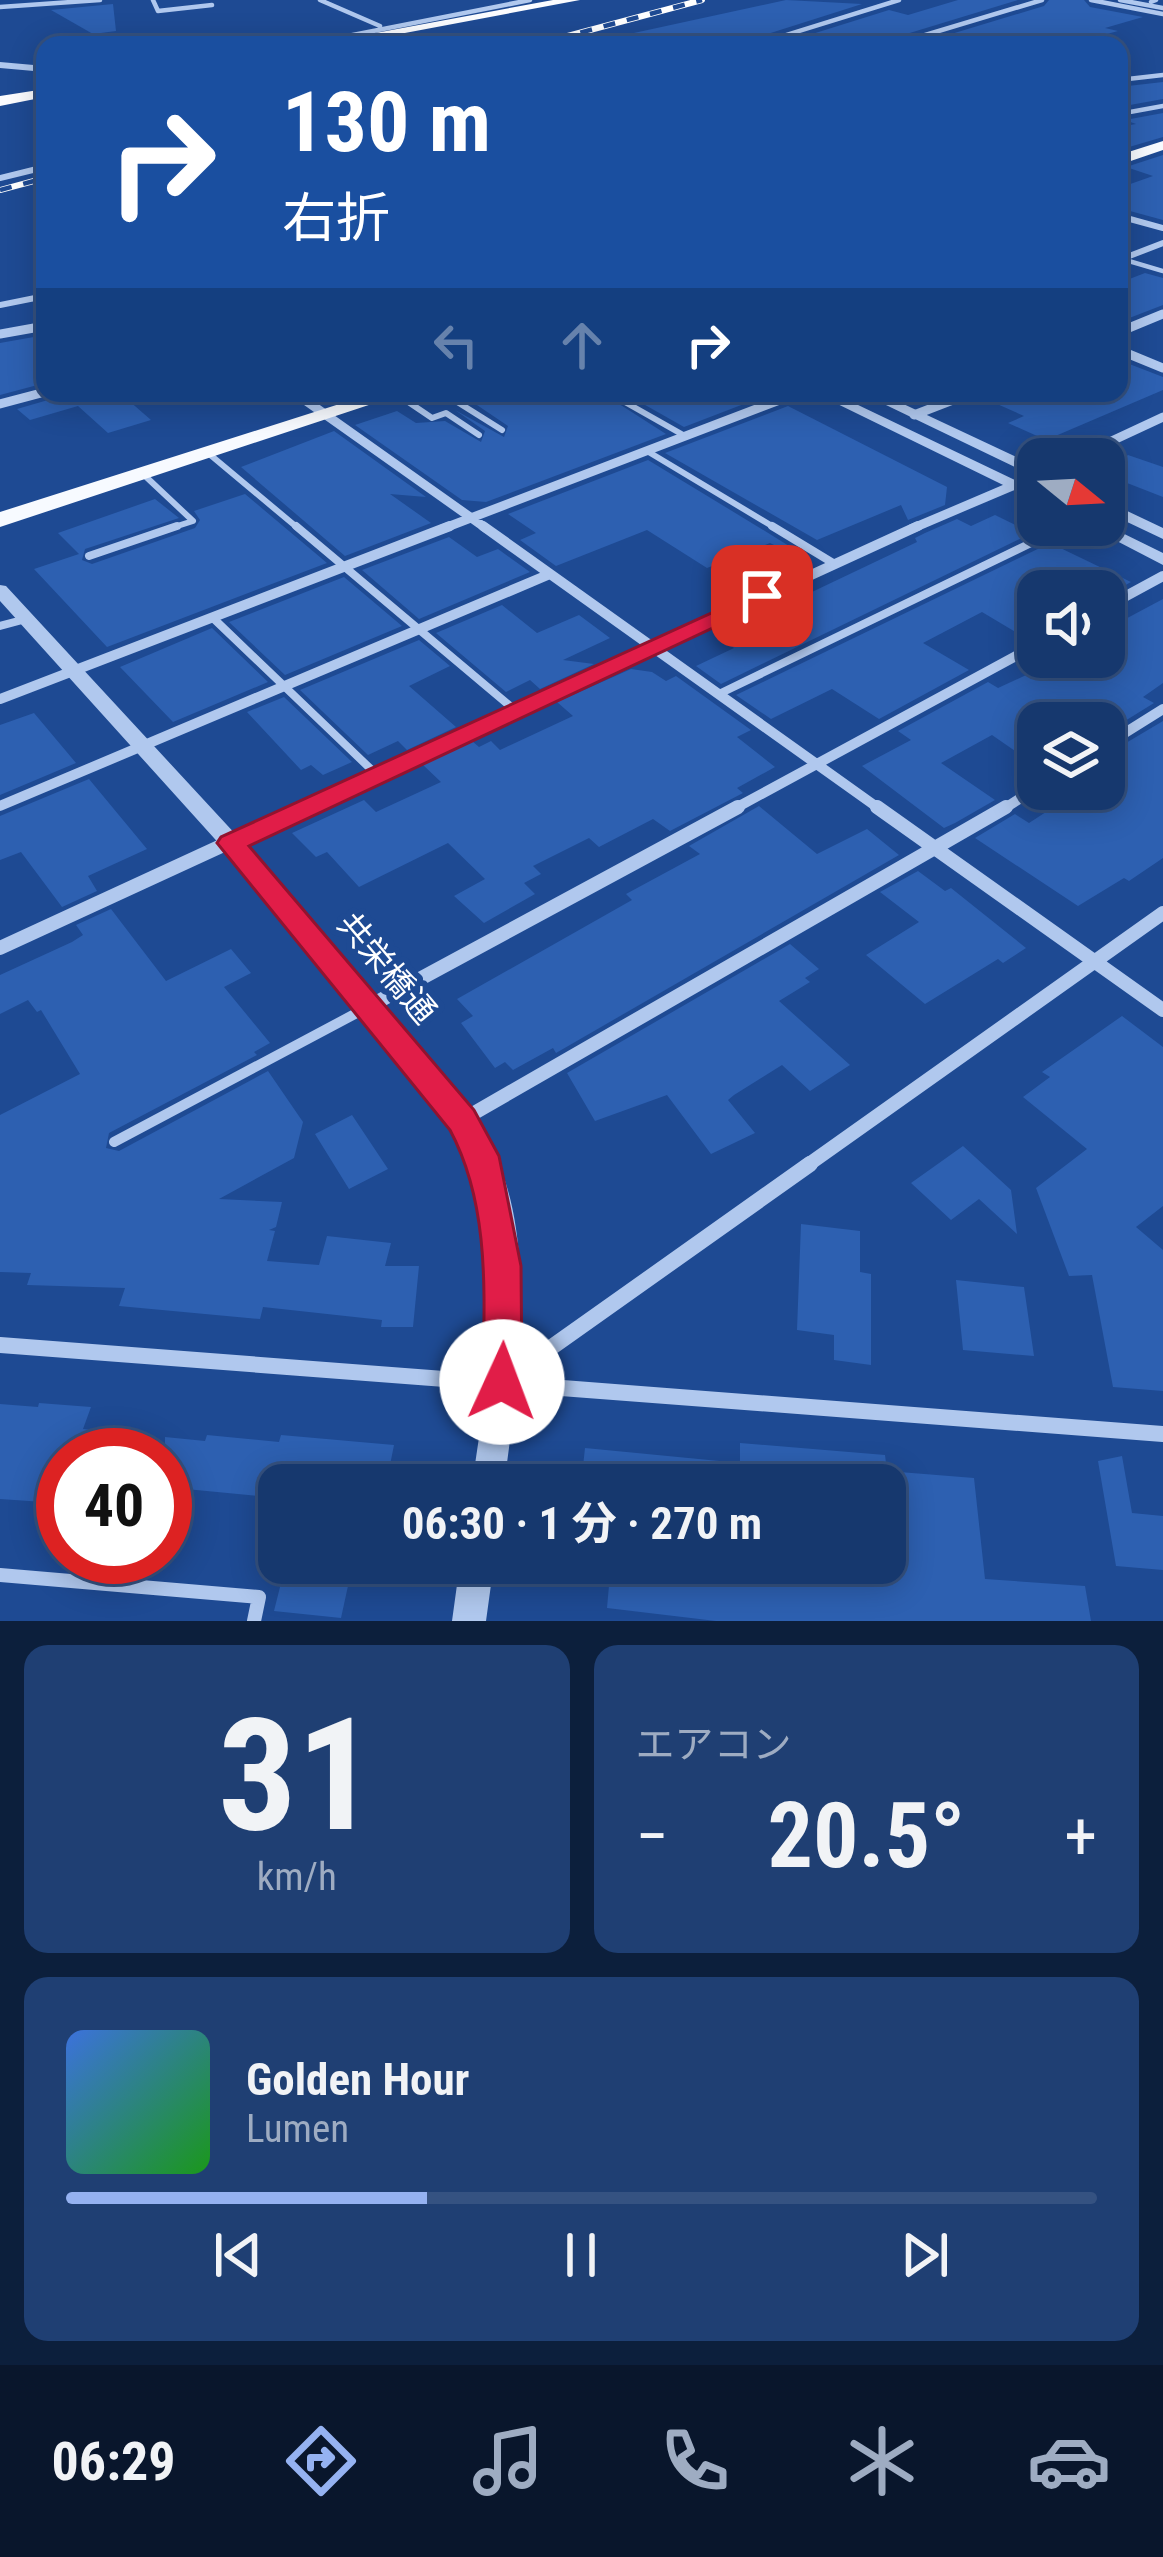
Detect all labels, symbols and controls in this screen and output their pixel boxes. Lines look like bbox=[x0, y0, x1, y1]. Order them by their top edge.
text: 130 m bbox=[282, 73, 491, 172]
icon: right bbox=[84, 84, 240, 240]
text: 右折 bbox=[282, 187, 390, 250]
icon: left bbox=[423, 312, 489, 378]
icon: ahead bbox=[549, 312, 615, 378]
icon: right bbox=[675, 312, 741, 378]
north arrow bbox=[1017, 438, 1125, 546]
map controls bbox=[1017, 438, 1125, 810]
pin bbox=[711, 545, 813, 647]
icon: arrive bbox=[729, 563, 795, 629]
button: sound bbox=[1017, 570, 1125, 678]
button: layers bbox=[1017, 702, 1125, 810]
street label: 共栄橋通 bbox=[330, 905, 444, 1031]
position arrow bbox=[439, 1319, 565, 1445]
speed limit sign: 40 bbox=[36, 1428, 192, 1584]
text: 06:30 · 1 分 · 270 m bbox=[402, 1497, 762, 1550]
text: 31 bbox=[218, 1684, 376, 1867]
text: エアコン bbox=[636, 1722, 792, 1768]
text: 20.5° bbox=[768, 1784, 965, 1889]
text: − bbox=[636, 1798, 669, 1875]
text: + bbox=[1064, 1798, 1097, 1875]
text: km/h bbox=[257, 1854, 337, 1900]
text: Golden Hour bbox=[246, 2053, 469, 2106]
text: Lumen bbox=[246, 2106, 349, 2152]
icon: previous bbox=[205, 2222, 271, 2288]
icon: pause bbox=[548, 2222, 614, 2288]
icon: next bbox=[892, 2222, 958, 2288]
icon: directions bbox=[279, 2419, 363, 2503]
icon: music bbox=[466, 2419, 550, 2503]
icon: phone bbox=[653, 2419, 737, 2503]
icon: climate bbox=[840, 2419, 924, 2503]
icon: car bbox=[1027, 2419, 1111, 2503]
text: 06:29 bbox=[52, 2430, 176, 2493]

